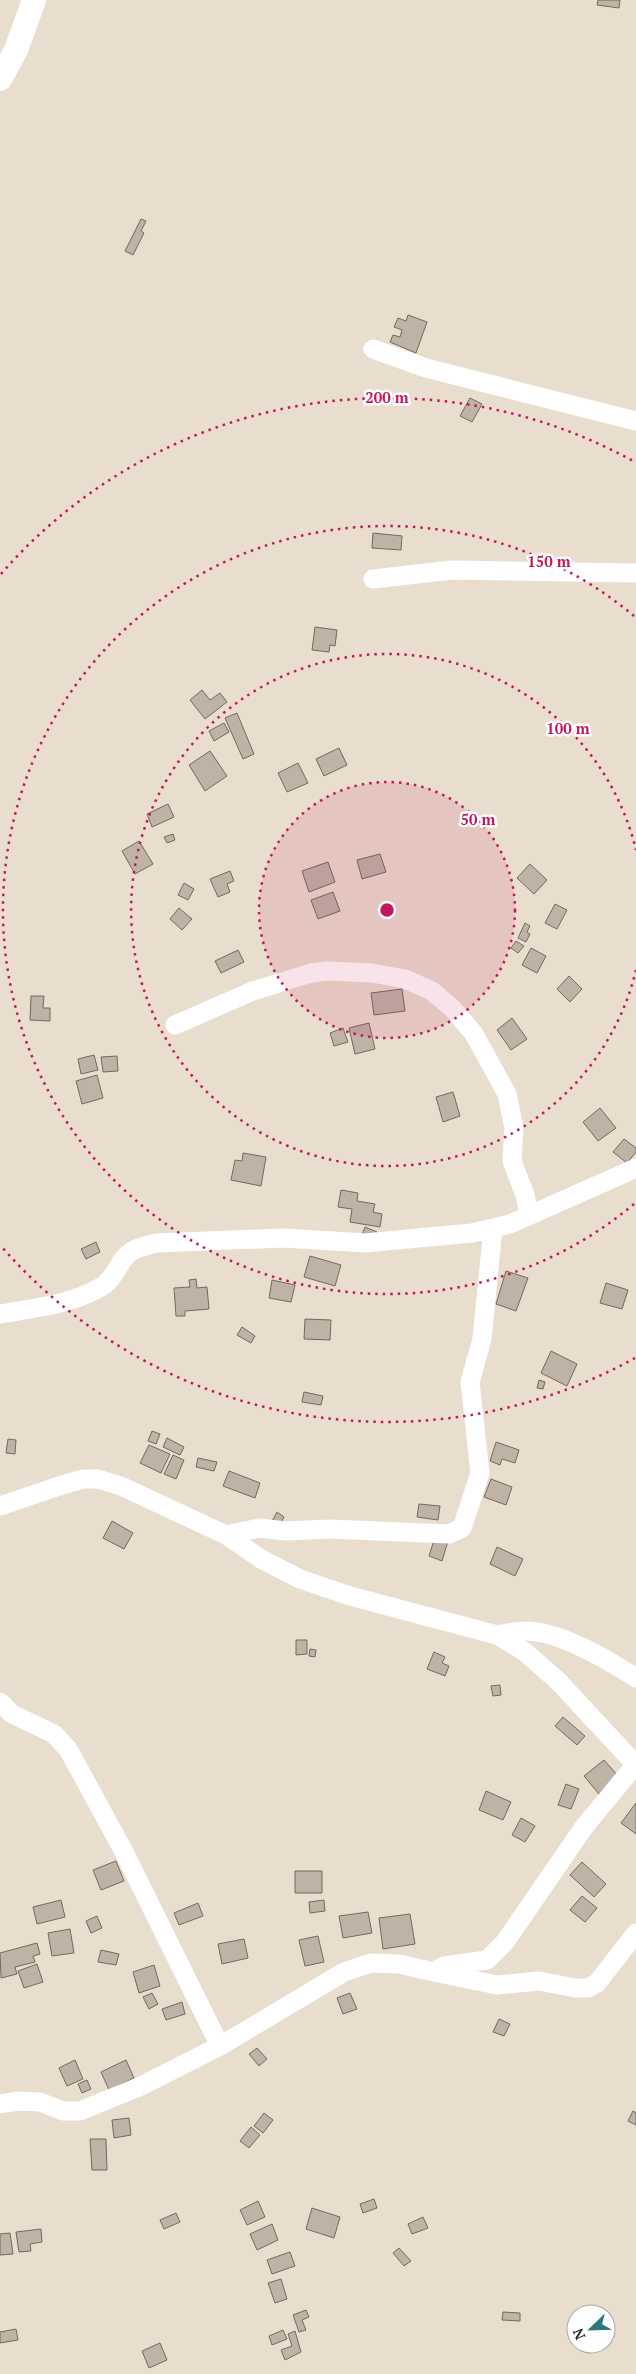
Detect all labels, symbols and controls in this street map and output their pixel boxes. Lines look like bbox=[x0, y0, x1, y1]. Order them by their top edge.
text: 200 m bbox=[365, 387, 409, 407]
text: 150 m bbox=[527, 551, 571, 571]
text: 100 m bbox=[546, 718, 590, 738]
text: 50 m bbox=[461, 809, 496, 829]
centre of rings bbox=[378, 901, 396, 919]
north arrow bbox=[566, 2304, 616, 2354]
text: N bbox=[568, 2325, 589, 2343]

